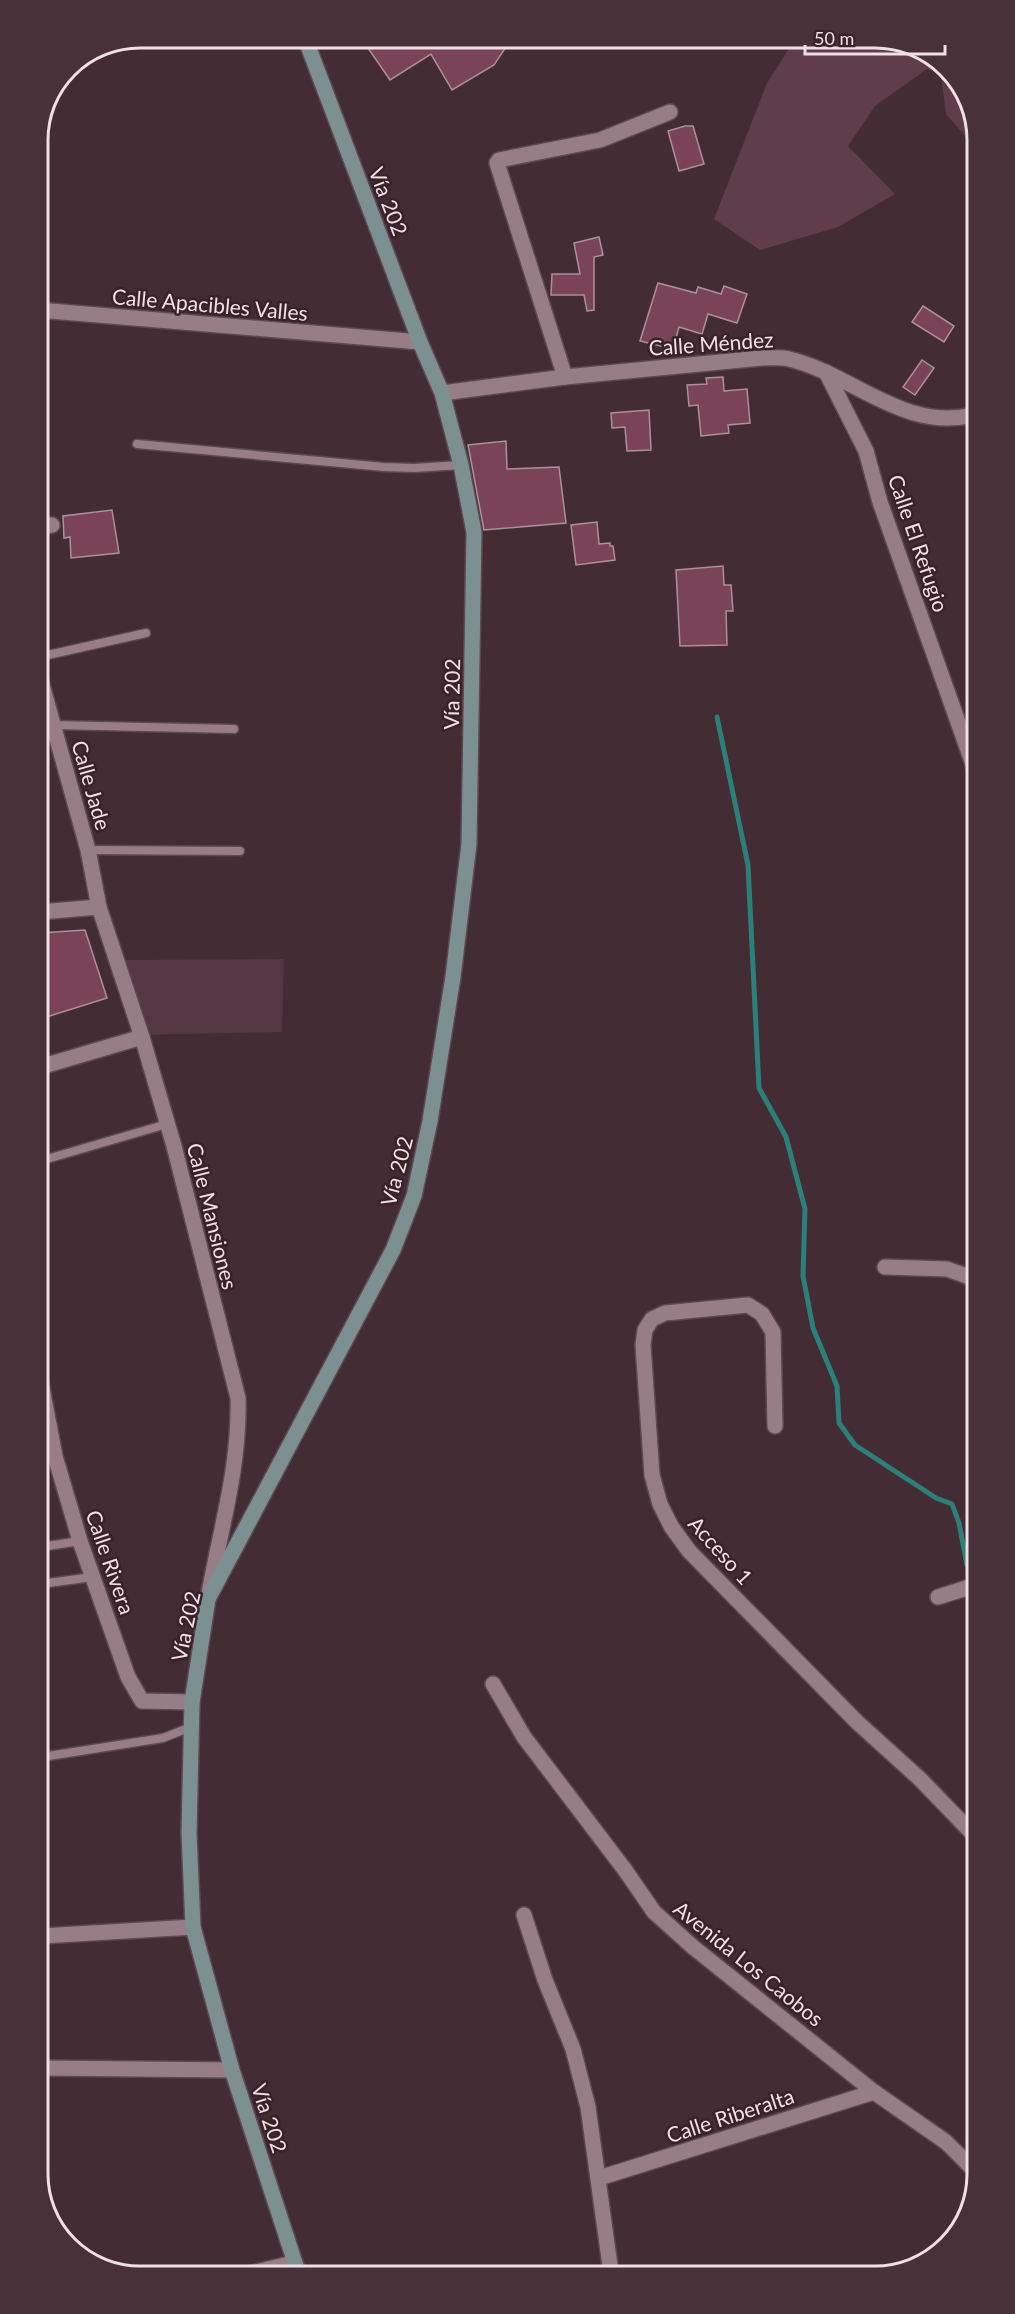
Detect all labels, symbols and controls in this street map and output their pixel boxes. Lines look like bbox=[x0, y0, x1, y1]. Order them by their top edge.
scale bar bbox=[805, 18, 944, 56]
text: 50 m bbox=[814, 27, 854, 49]
street label: Vía 202 bbox=[365, 163, 413, 239]
street label: Calle Apacibles Valles bbox=[111, 283, 309, 325]
street label: Calle Méndez bbox=[648, 326, 774, 360]
street label: Calle El Refugio bbox=[884, 471, 954, 615]
street label: Vía 202 bbox=[438, 658, 464, 730]
street label: Calle Jade bbox=[67, 737, 117, 833]
street label: Vía 202 bbox=[375, 1133, 417, 1209]
street label: Calle Mansiones bbox=[183, 1140, 243, 1292]
street label: Calle Rivera bbox=[82, 1507, 140, 1617]
street label: Acceso 1 bbox=[684, 1511, 758, 1589]
street label: Vía 202 bbox=[165, 1589, 205, 1663]
street label: Avenida Los Caobos bbox=[669, 1895, 829, 2031]
street label: Vía 202 bbox=[247, 2080, 293, 2156]
street label: Calle Riberalta bbox=[663, 2083, 797, 2147]

